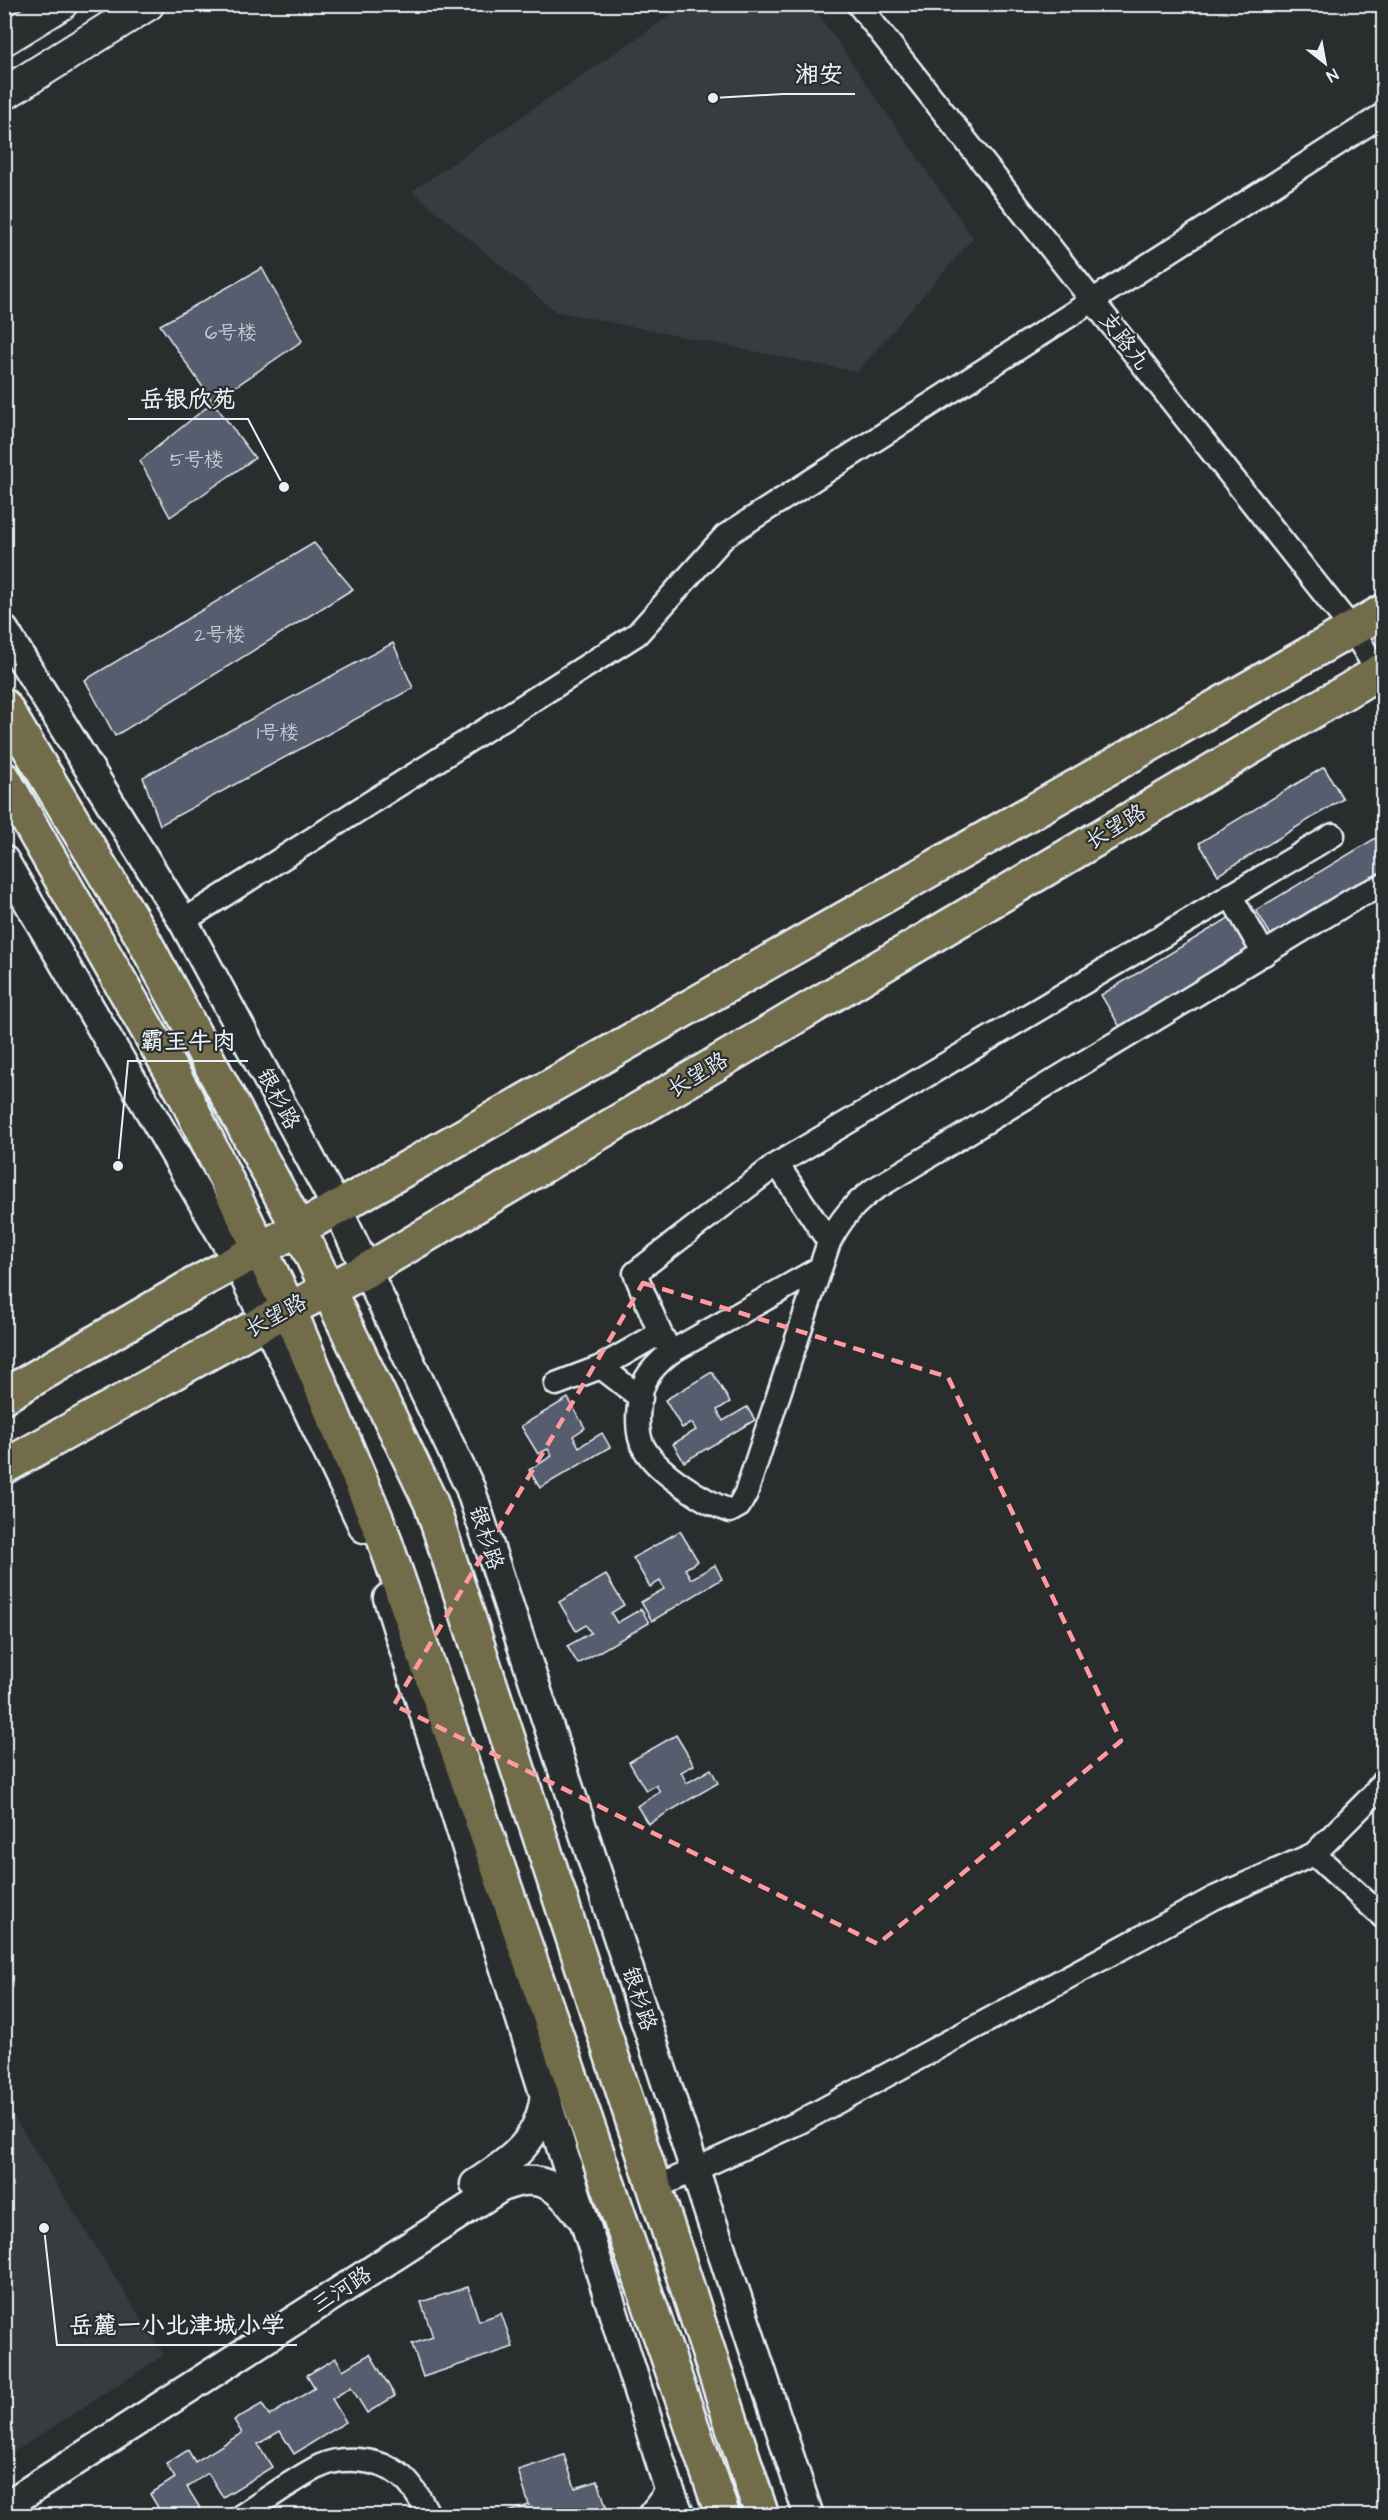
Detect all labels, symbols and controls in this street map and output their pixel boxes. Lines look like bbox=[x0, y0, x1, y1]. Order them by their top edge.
north arrow bbox=[1295, 33, 1355, 93]
callout: 湘安 bbox=[783, 52, 855, 94]
text: 湘安 bbox=[795, 58, 843, 92]
text: N bbox=[1322, 63, 1342, 87]
street label: 支路九 bbox=[1091, 305, 1157, 377]
house number: 6号楼 bbox=[205, 319, 257, 347]
callout: 岳银欣苑 bbox=[128, 377, 248, 419]
text: 岳银欣苑 bbox=[140, 383, 236, 417]
house number: 5号楼 bbox=[170, 446, 224, 474]
house number: 2号楼 bbox=[194, 621, 246, 649]
house number: 1号楼 bbox=[257, 719, 299, 747]
street label: 长望路 bbox=[1080, 797, 1152, 857]
callout: 霸王牛肉 bbox=[128, 1019, 248, 1061]
text: 霸王牛肉 bbox=[140, 1025, 236, 1059]
street label: 长望路 bbox=[662, 1045, 734, 1105]
street label: 银杉路 bbox=[249, 1063, 307, 1135]
street label: 长望路 bbox=[240, 1287, 312, 1345]
street label: 银杉路 bbox=[461, 1502, 511, 1574]
street label: 银杉路 bbox=[614, 1963, 664, 2035]
street label: 三河路 bbox=[306, 2259, 378, 2321]
callout: 岳麓一小北津城小学 bbox=[57, 2303, 297, 2345]
text: 岳麓一小北津城小学 bbox=[69, 2309, 285, 2343]

